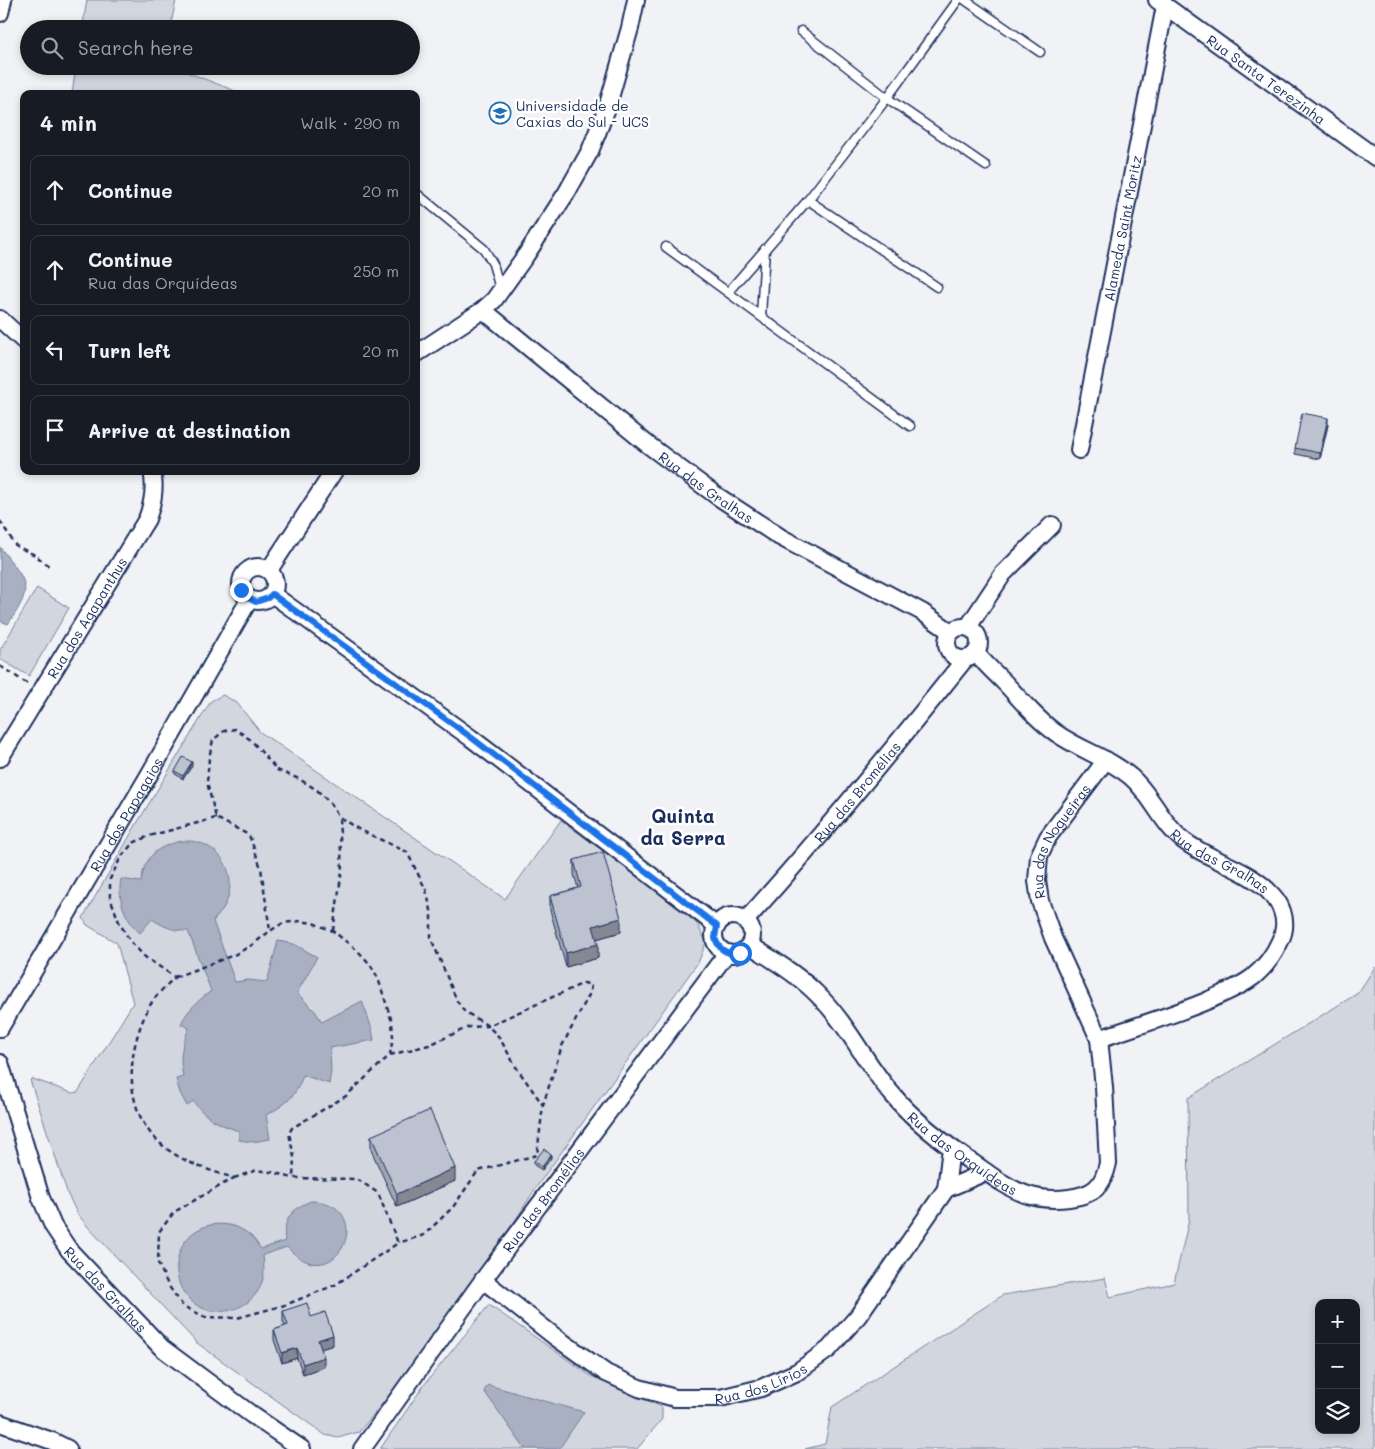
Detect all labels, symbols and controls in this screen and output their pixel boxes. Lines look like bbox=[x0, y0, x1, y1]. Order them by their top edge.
search box bbox=[20, 20, 420, 75]
street label: Rua Santa Terezinha bbox=[1203, 30, 1330, 128]
icon: search bbox=[38, 34, 66, 62]
text: Search here bbox=[78, 35, 194, 60]
place label: Universidade de Caxias do Sul - UCS bbox=[516, 96, 649, 131]
school or university icon: Universidade de Caxias do Sul - UCS bbox=[488, 101, 512, 125]
text: 4 min bbox=[40, 109, 97, 136]
text: Walk · 290 m bbox=[300, 112, 400, 133]
street label: Alameda Saint Moritz bbox=[1099, 153, 1145, 303]
icon: ahead bbox=[41, 176, 69, 204]
text: Continue bbox=[88, 178, 173, 203]
text: 20 m bbox=[362, 180, 399, 201]
text: Continue bbox=[88, 247, 173, 272]
icon: ahead bbox=[41, 256, 69, 284]
text: 250 m bbox=[353, 260, 399, 281]
text: Rua das Orquídeas bbox=[88, 272, 238, 293]
icon: left bbox=[41, 336, 69, 364]
text: Turn left bbox=[88, 338, 171, 363]
text: 20 m bbox=[362, 340, 399, 361]
icon: arrive bbox=[41, 416, 69, 444]
text: Arrive at destination bbox=[88, 418, 291, 443]
street label: Rua das Gralhas bbox=[655, 447, 757, 527]
street label: Rua dos Agapanthus bbox=[42, 553, 131, 681]
route end bbox=[230, 579, 253, 602]
street label: Rua das Bromélias bbox=[809, 737, 904, 846]
street label: Rua dos Papagaios bbox=[85, 754, 167, 875]
street label: Rua das Nogueiras bbox=[1027, 780, 1095, 900]
district label: Quinta da Serra bbox=[640, 803, 726, 850]
street label: Rua das Gralhas bbox=[1166, 824, 1274, 897]
route start bbox=[729, 942, 752, 965]
street label: Rua das Orquídeas bbox=[904, 1107, 1021, 1199]
street label: Rua das Bromélias bbox=[498, 1144, 588, 1256]
street label: Rua das Gralhas bbox=[60, 1242, 151, 1336]
map controls bbox=[1315, 1299, 1360, 1434]
button: + bbox=[1315, 1299, 1360, 1344]
button: − bbox=[1315, 1344, 1360, 1389]
street label: Rua dos Lírios bbox=[715, 1359, 811, 1408]
button: layers bbox=[1315, 1389, 1360, 1434]

